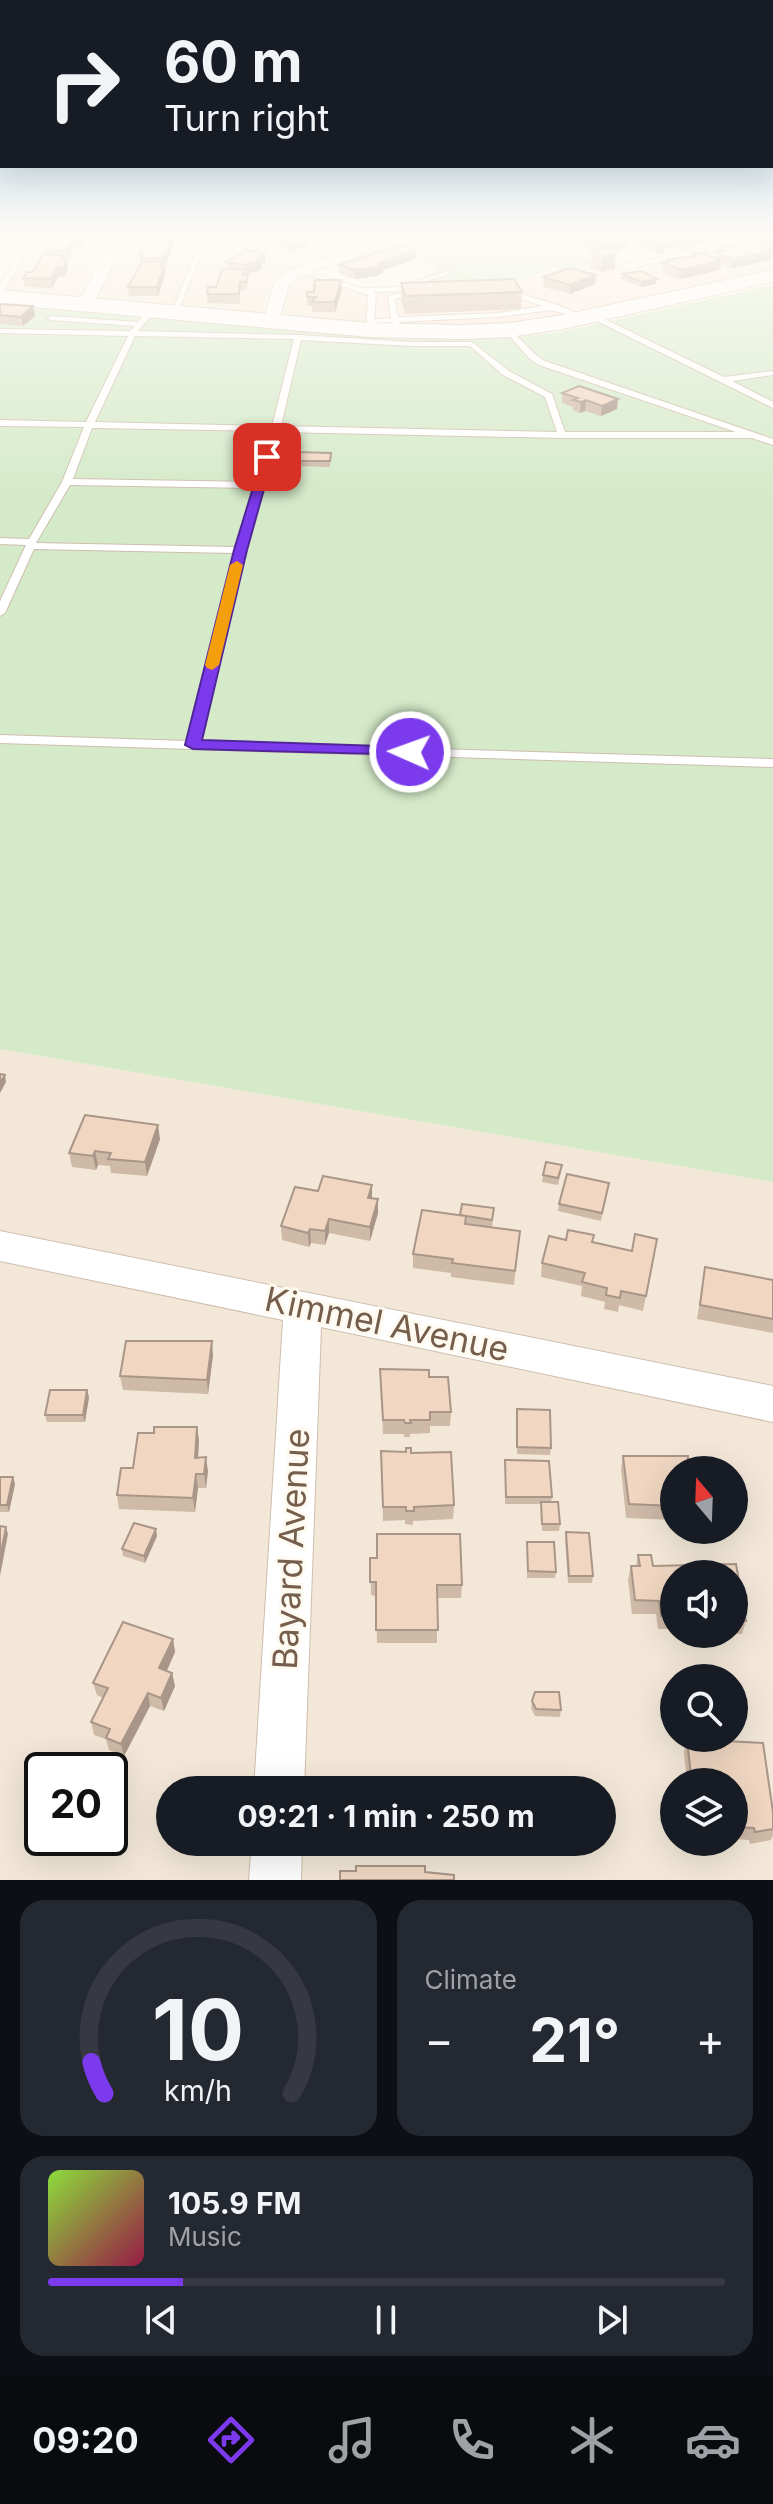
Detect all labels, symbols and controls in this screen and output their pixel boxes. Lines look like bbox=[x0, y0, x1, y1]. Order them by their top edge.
text: 60 m bbox=[164, 28, 303, 96]
icon: right bbox=[32, 32, 136, 136]
text: Turn right bbox=[164, 96, 329, 140]
pin bbox=[233, 423, 301, 491]
icon: arrive bbox=[245, 435, 289, 479]
position arrow bbox=[368, 710, 452, 794]
street label: Kimmel Avenue bbox=[261, 1278, 513, 1369]
street label: Bayard Avenue bbox=[264, 1428, 317, 1670]
north arrow bbox=[660, 1456, 748, 1544]
map controls bbox=[660, 1456, 748, 1856]
button: sound bbox=[660, 1560, 748, 1648]
button: search bbox=[660, 1664, 748, 1752]
speed limit sign: 20 bbox=[24, 1752, 128, 1856]
button: layers bbox=[660, 1768, 748, 1856]
text: 09:21 · 1 min · 250 m bbox=[237, 1798, 535, 1834]
text: Climate bbox=[425, 1964, 517, 1995]
text: 10 bbox=[152, 1979, 244, 2080]
text: 21° bbox=[529, 2004, 620, 2076]
text: − bbox=[425, 2013, 454, 2067]
text: + bbox=[696, 2013, 725, 2067]
text: km/h bbox=[164, 2073, 232, 2108]
text: 105.9 FM bbox=[168, 2185, 301, 2221]
text: Music bbox=[168, 2221, 242, 2252]
icon: previous bbox=[139, 2298, 183, 2342]
icon: pause bbox=[364, 2298, 408, 2342]
icon: next bbox=[590, 2298, 634, 2342]
icon: directions bbox=[203, 2412, 259, 2468]
icon: music bbox=[324, 2412, 380, 2468]
icon: phone bbox=[444, 2412, 500, 2468]
icon: climate bbox=[564, 2412, 620, 2468]
icon: car bbox=[685, 2412, 741, 2468]
text: 09:20 bbox=[32, 2418, 139, 2462]

